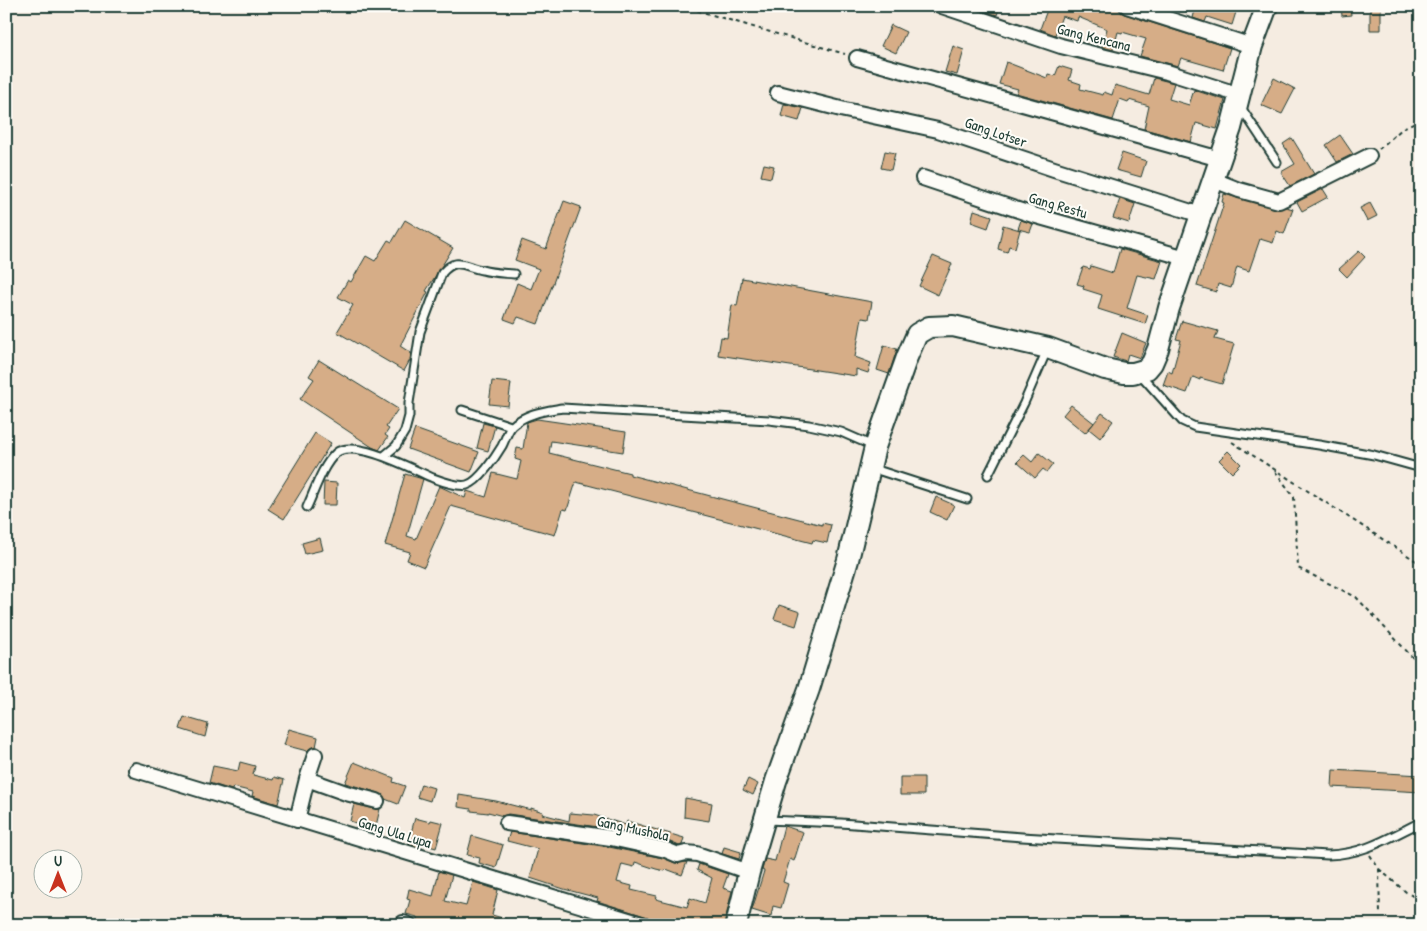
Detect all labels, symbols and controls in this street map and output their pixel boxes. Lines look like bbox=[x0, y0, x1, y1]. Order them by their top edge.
street label: Gang Kencana bbox=[1055, 18, 1133, 56]
street label: Gang Lotser bbox=[962, 112, 1030, 152]
street label: Gang Restu bbox=[1026, 187, 1090, 223]
street label: Gang Mushola bbox=[595, 810, 671, 846]
street label: Gang Ula Lupa bbox=[356, 811, 434, 853]
north arrow bbox=[32, 848, 82, 898]
text: U bbox=[54, 851, 62, 870]

